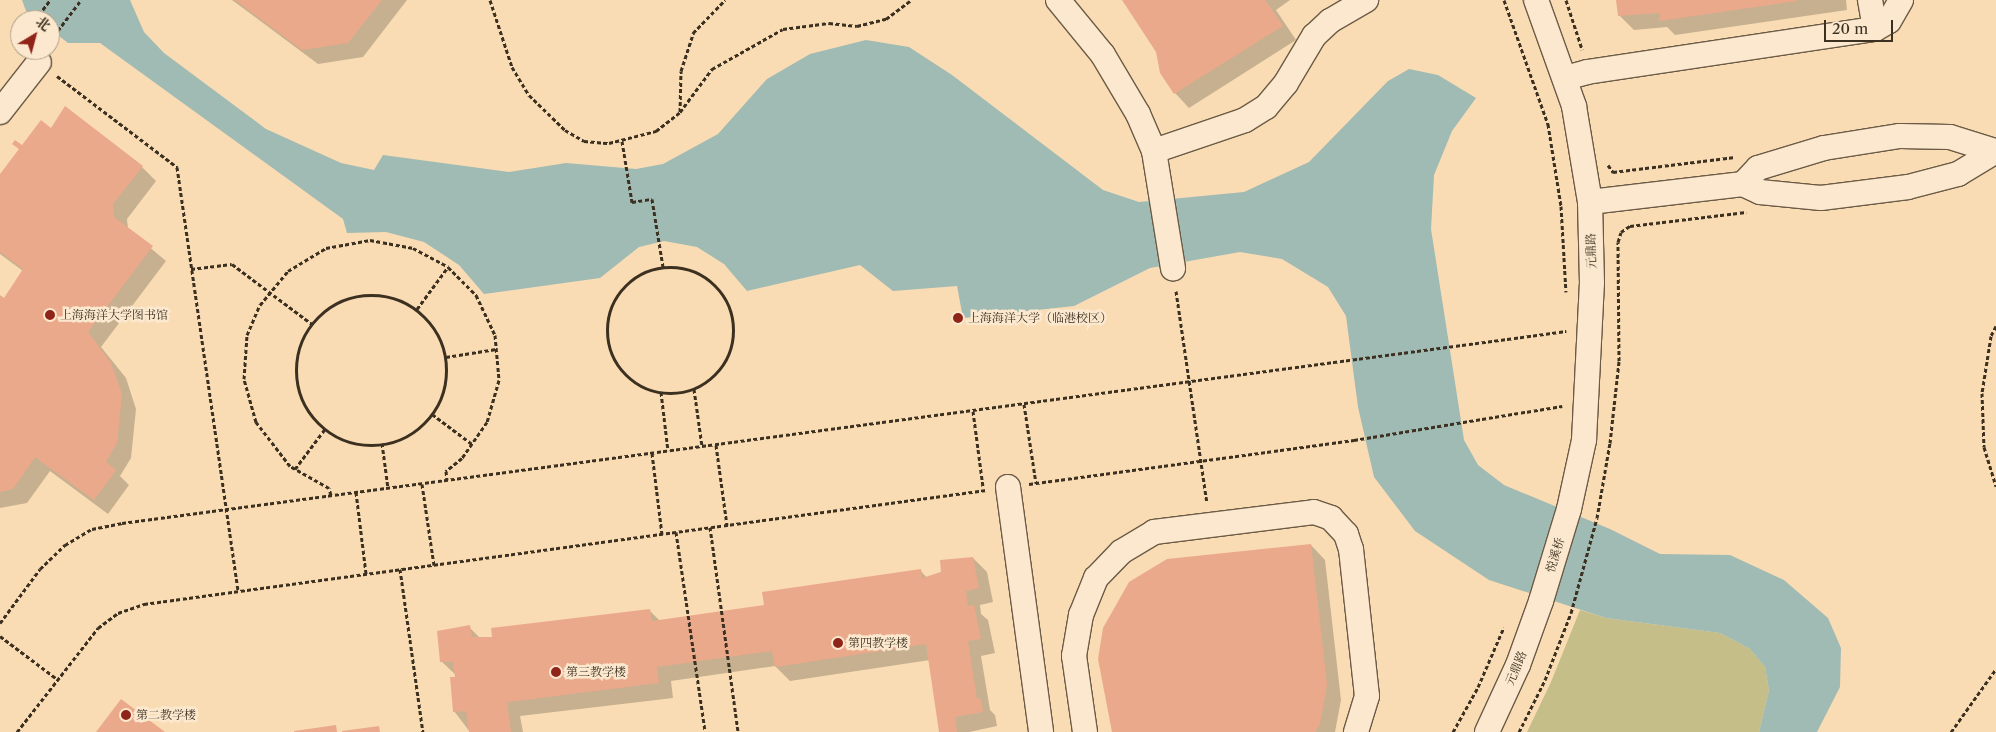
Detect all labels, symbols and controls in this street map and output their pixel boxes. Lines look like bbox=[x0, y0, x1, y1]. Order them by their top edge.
north arrow bbox=[10, 10, 60, 60]
scale bar bbox=[1826, 10, 1895, 42]
text: 北 bbox=[32, 12, 54, 35]
text: 20 m bbox=[1832, 19, 1868, 38]
street label: 元鼎路 bbox=[1583, 233, 1599, 269]
place label: 上海海洋大学图书馆 bbox=[60, 308, 168, 322]
marker: 上海海洋大学图书馆 bbox=[44, 309, 56, 321]
place label: 上海海洋大学（临港校区） bbox=[968, 311, 1112, 325]
marker: 上海海洋大学（临港校区） bbox=[952, 312, 964, 324]
street label: 悦溪桥 bbox=[1543, 536, 1567, 574]
place label: 第四教学楼 bbox=[848, 636, 908, 650]
marker: 第四教学楼 bbox=[832, 637, 844, 649]
street label: 元鼎路 bbox=[1502, 649, 1530, 687]
place label: 第三教学楼 bbox=[566, 665, 626, 679]
marker: 第三教学楼 bbox=[550, 666, 562, 678]
place label: 第二教学楼 bbox=[136, 708, 196, 722]
marker: 第二教学楼 bbox=[120, 709, 132, 721]

